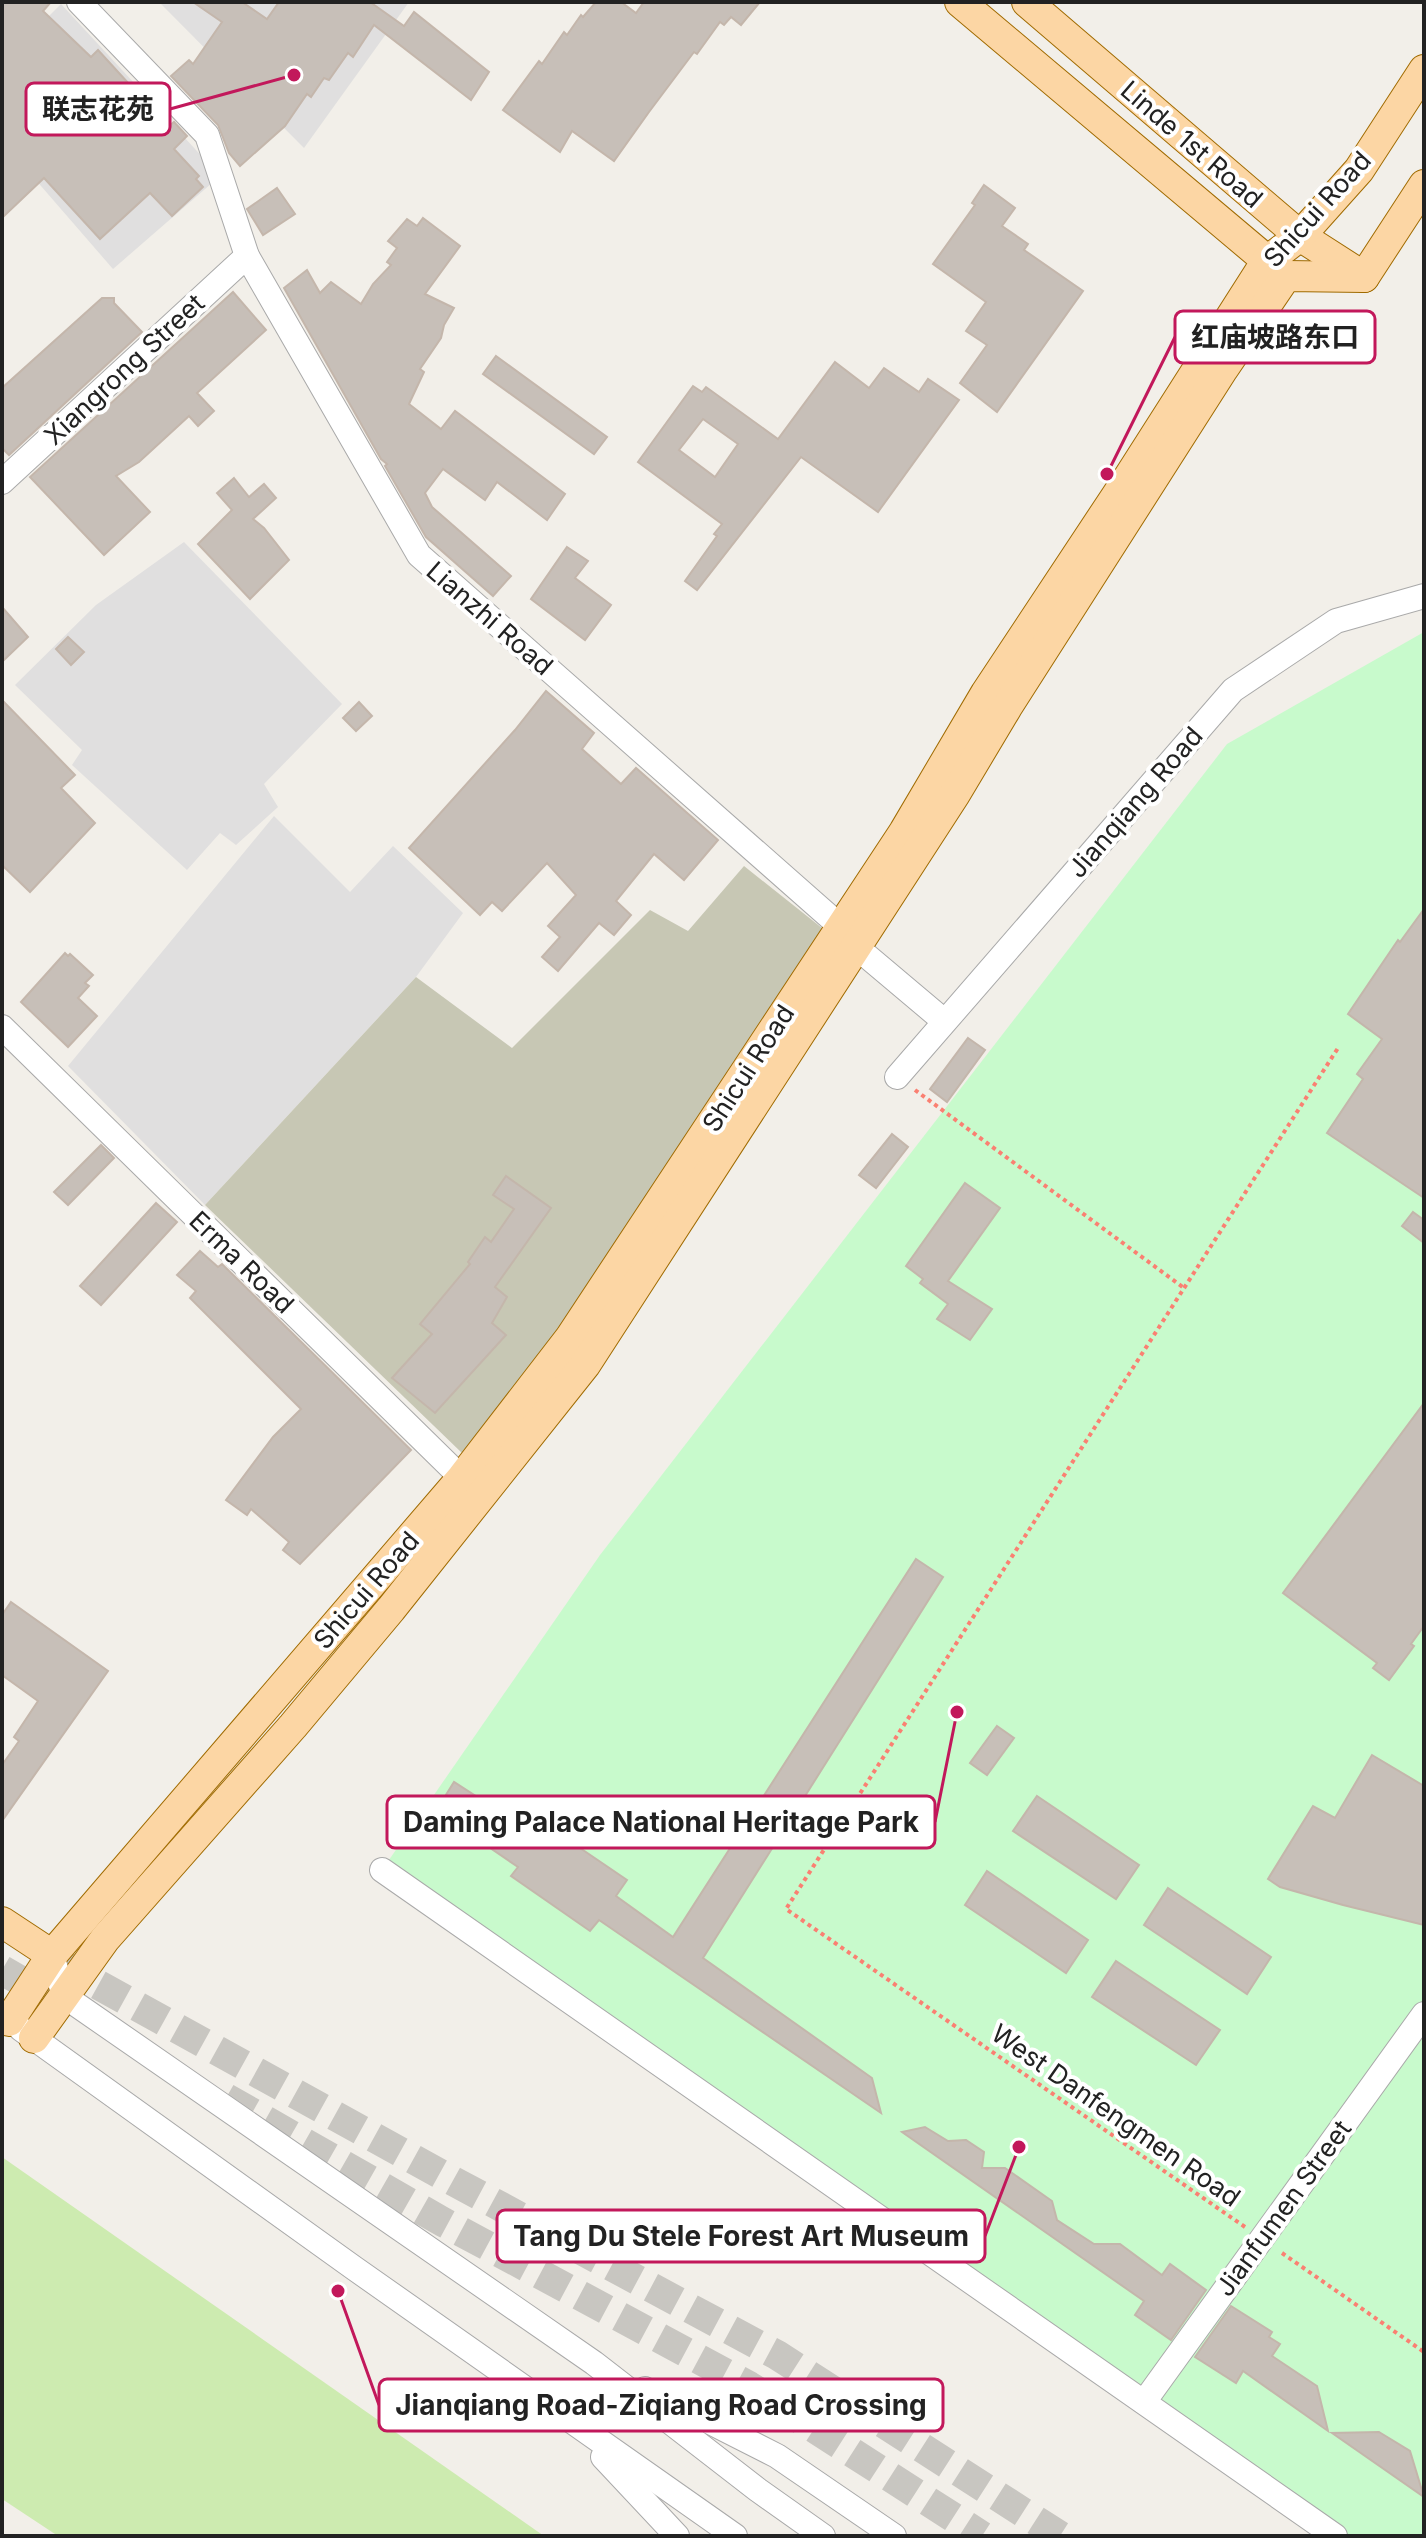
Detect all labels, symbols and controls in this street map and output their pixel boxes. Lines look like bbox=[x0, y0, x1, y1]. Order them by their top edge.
street label: Linde 1st Road bbox=[1115, 74, 1269, 214]
callout: 联志花苑 bbox=[26, 83, 170, 135]
text: 联志花苑 bbox=[42, 92, 154, 126]
street label: Shicui Road bbox=[1257, 145, 1377, 273]
street label: Xiangrong Street bbox=[38, 287, 210, 451]
callout: 红庙坡路东口 bbox=[1175, 311, 1375, 363]
text: 红庙坡路东口 bbox=[1191, 320, 1359, 354]
street label: Lianzhi Road bbox=[421, 555, 559, 681]
street label: Jianqiang Road bbox=[1061, 720, 1209, 884]
street label: Shicui Road bbox=[696, 999, 800, 1137]
street label: Erma Road bbox=[183, 1205, 301, 1319]
street label: Shicui Road bbox=[307, 1525, 425, 1655]
callout: Daming Palace National Heritage Park bbox=[387, 1796, 935, 1848]
text: Daming Palace National Heritage Park bbox=[403, 1805, 920, 1839]
street label: West Danfengmen Road bbox=[986, 2017, 1246, 2213]
street label: Jianfumen Street bbox=[1209, 2114, 1357, 2302]
callout: Tang Du Stele Forest Art Museum bbox=[497, 2210, 985, 2262]
text: Tang Du Stele Forest Art Museum bbox=[513, 2219, 969, 2253]
callout: Jianqiang Road-Ziqiang Road Crossing bbox=[379, 2379, 943, 2431]
text: Jianqiang Road-Ziqiang Road Crossing bbox=[395, 2388, 927, 2422]

